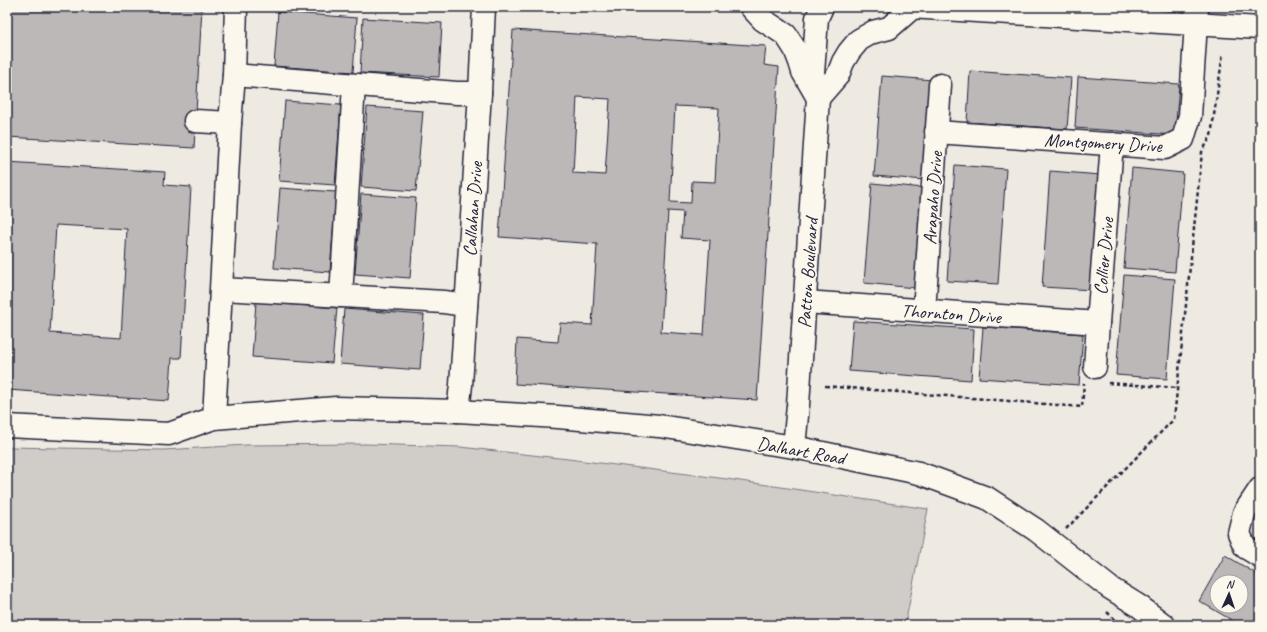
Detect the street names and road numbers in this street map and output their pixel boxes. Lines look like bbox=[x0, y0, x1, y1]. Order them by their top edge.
street label: Montgomery Drive bbox=[1044, 128, 1164, 158]
street label: Arapaho Drive bbox=[918, 149, 948, 245]
street label: Callahan Drive bbox=[458, 159, 488, 257]
street label: Patton Boulevard bbox=[792, 214, 824, 329]
street label: Collier Drive bbox=[1089, 215, 1119, 296]
street label: Thornton Drive bbox=[900, 299, 1003, 330]
street label: Dalhart Road bbox=[755, 431, 850, 471]

